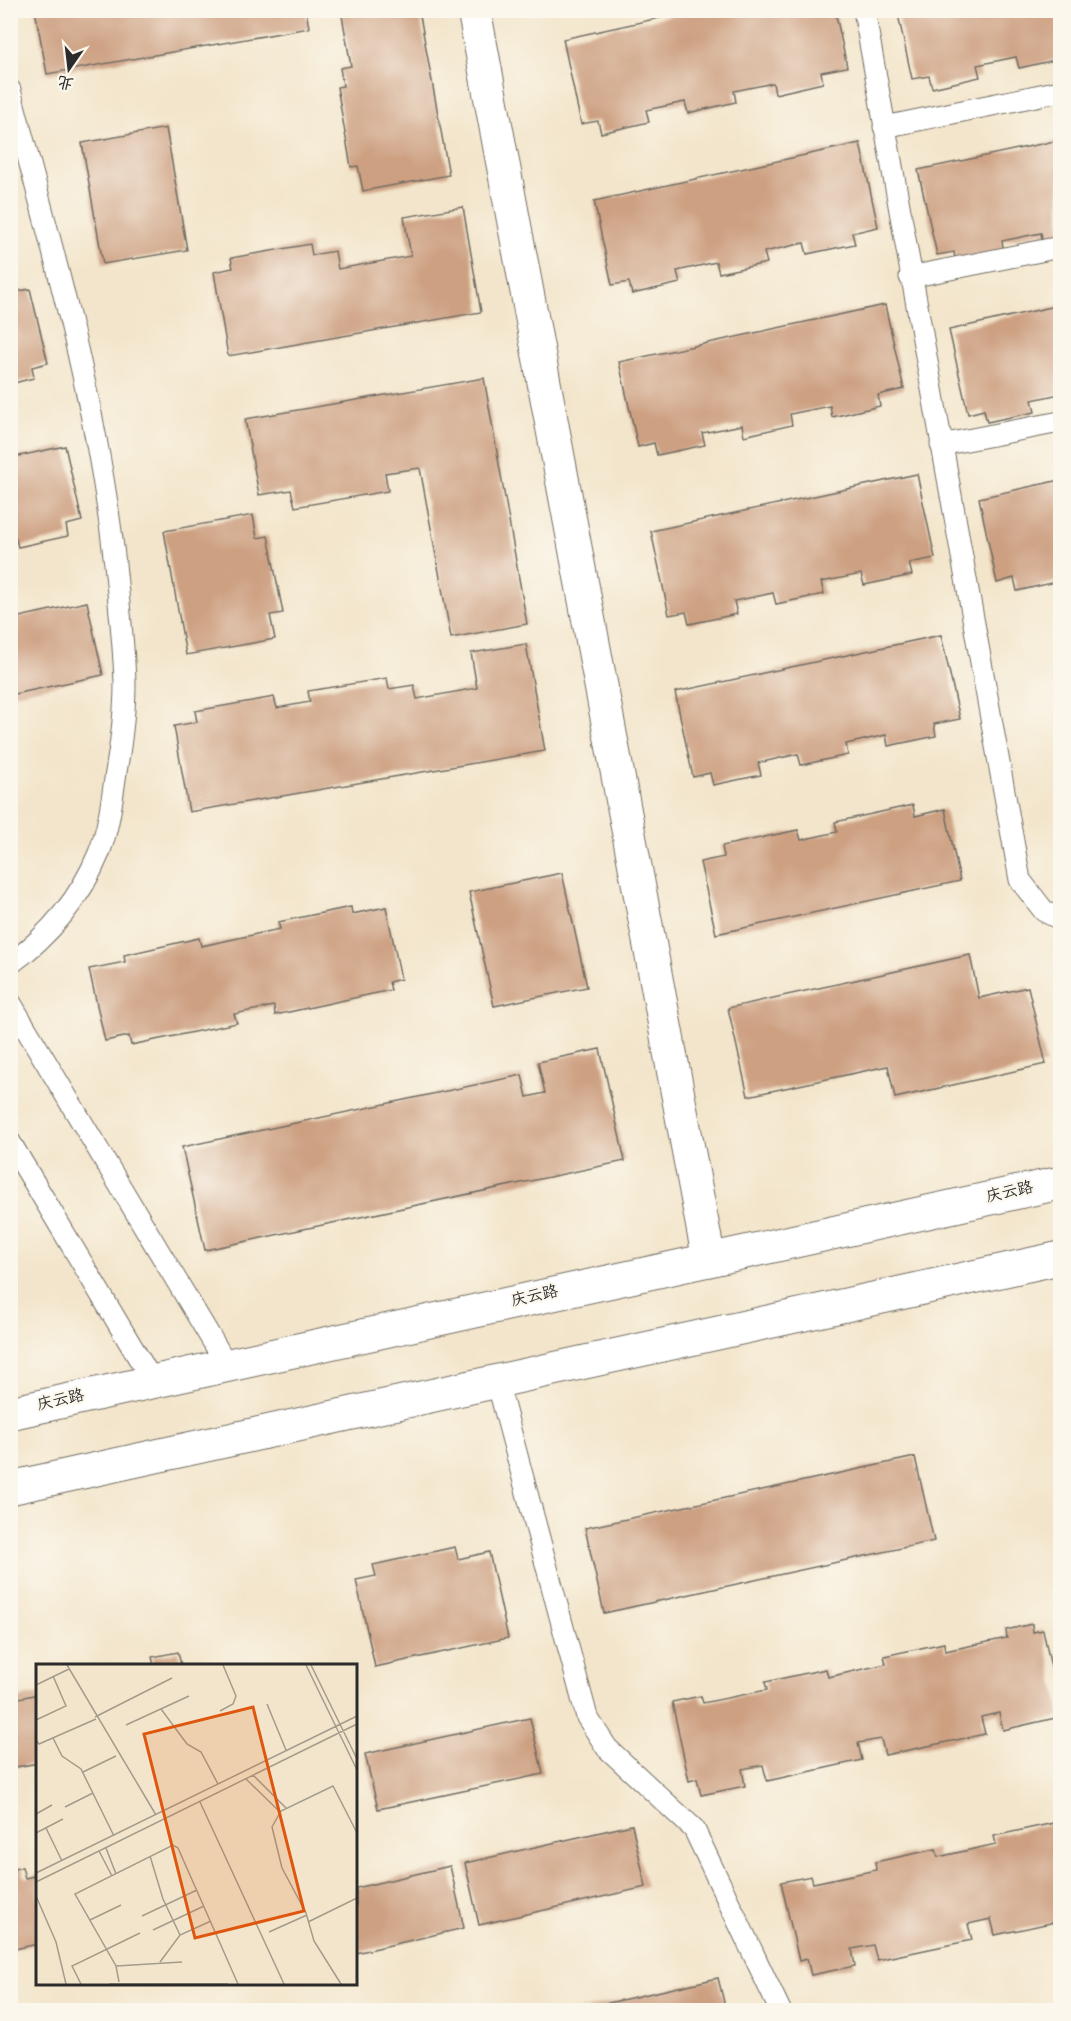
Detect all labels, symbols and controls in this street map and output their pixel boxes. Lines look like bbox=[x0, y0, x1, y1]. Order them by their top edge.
north arrow bbox=[39, 39, 99, 99]
text: 北 bbox=[56, 69, 76, 92]
street label: 庆云路 bbox=[984, 1178, 1035, 1208]
street label: 庆云路 bbox=[509, 1282, 560, 1312]
street label: 庆云路 bbox=[35, 1386, 86, 1416]
inset map bbox=[36, 1664, 357, 1985]

